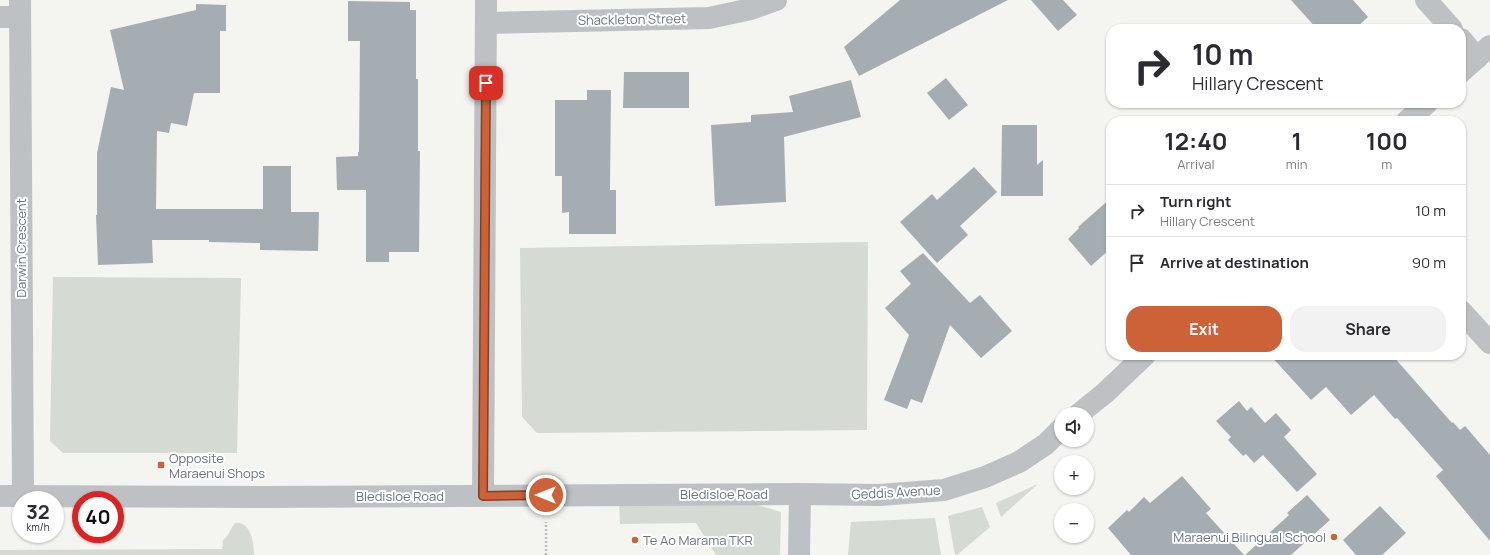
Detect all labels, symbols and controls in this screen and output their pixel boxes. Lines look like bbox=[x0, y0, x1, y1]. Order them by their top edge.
street label: Shackleton Street bbox=[578, 9, 686, 29]
text: 10 m bbox=[1192, 35, 1253, 73]
icon: right bbox=[1126, 40, 1178, 92]
pin bbox=[469, 66, 503, 100]
text: Hillary Crescent bbox=[1192, 71, 1323, 95]
icon: arrive bbox=[475, 72, 497, 94]
text: 12:40 bbox=[1164, 124, 1228, 157]
text: 1 bbox=[1291, 124, 1302, 157]
text: 100 bbox=[1366, 124, 1408, 157]
text: Arrival bbox=[1177, 155, 1214, 173]
text: min bbox=[1286, 155, 1308, 173]
text: m bbox=[1381, 155, 1392, 173]
text: Turn right bbox=[1160, 191, 1231, 212]
street label: Darwin Crescent bbox=[12, 198, 30, 298]
icon: right bbox=[1126, 200, 1148, 222]
text: 10 m bbox=[1415, 200, 1446, 221]
text: Hillary Crescent bbox=[1160, 212, 1255, 230]
icon: arrive bbox=[1126, 252, 1148, 274]
text: Arrive at destination bbox=[1160, 252, 1309, 273]
text: 90 m bbox=[1412, 252, 1446, 273]
button: Exit bbox=[1126, 306, 1282, 352]
button: Share bbox=[1290, 306, 1446, 352]
map controls bbox=[1054, 407, 1094, 543]
button: sound bbox=[1054, 407, 1094, 447]
place label: Opposite Maraenui Shops bbox=[169, 449, 265, 482]
button: + bbox=[1054, 455, 1094, 495]
marker: Opposite Maraenui Shops bbox=[156, 460, 166, 470]
position arrow bbox=[525, 474, 567, 516]
street label: Geddis Avenue bbox=[851, 481, 941, 503]
street label: Bledisloe Road bbox=[680, 485, 768, 503]
street label: Bledisloe Road bbox=[356, 487, 444, 505]
speed limit sign: 40 bbox=[72, 491, 124, 543]
text: 32 bbox=[26, 498, 50, 525]
button: − bbox=[1054, 503, 1094, 543]
text: km/h bbox=[26, 520, 50, 534]
place label: Maraenui Bilingual School bbox=[1173, 528, 1326, 546]
place label: Te Ao Marama TKR bbox=[643, 531, 753, 549]
marker: Maraenui Bilingual School bbox=[1329, 532, 1339, 542]
marker: Te Ao Marama TKR bbox=[630, 535, 640, 545]

